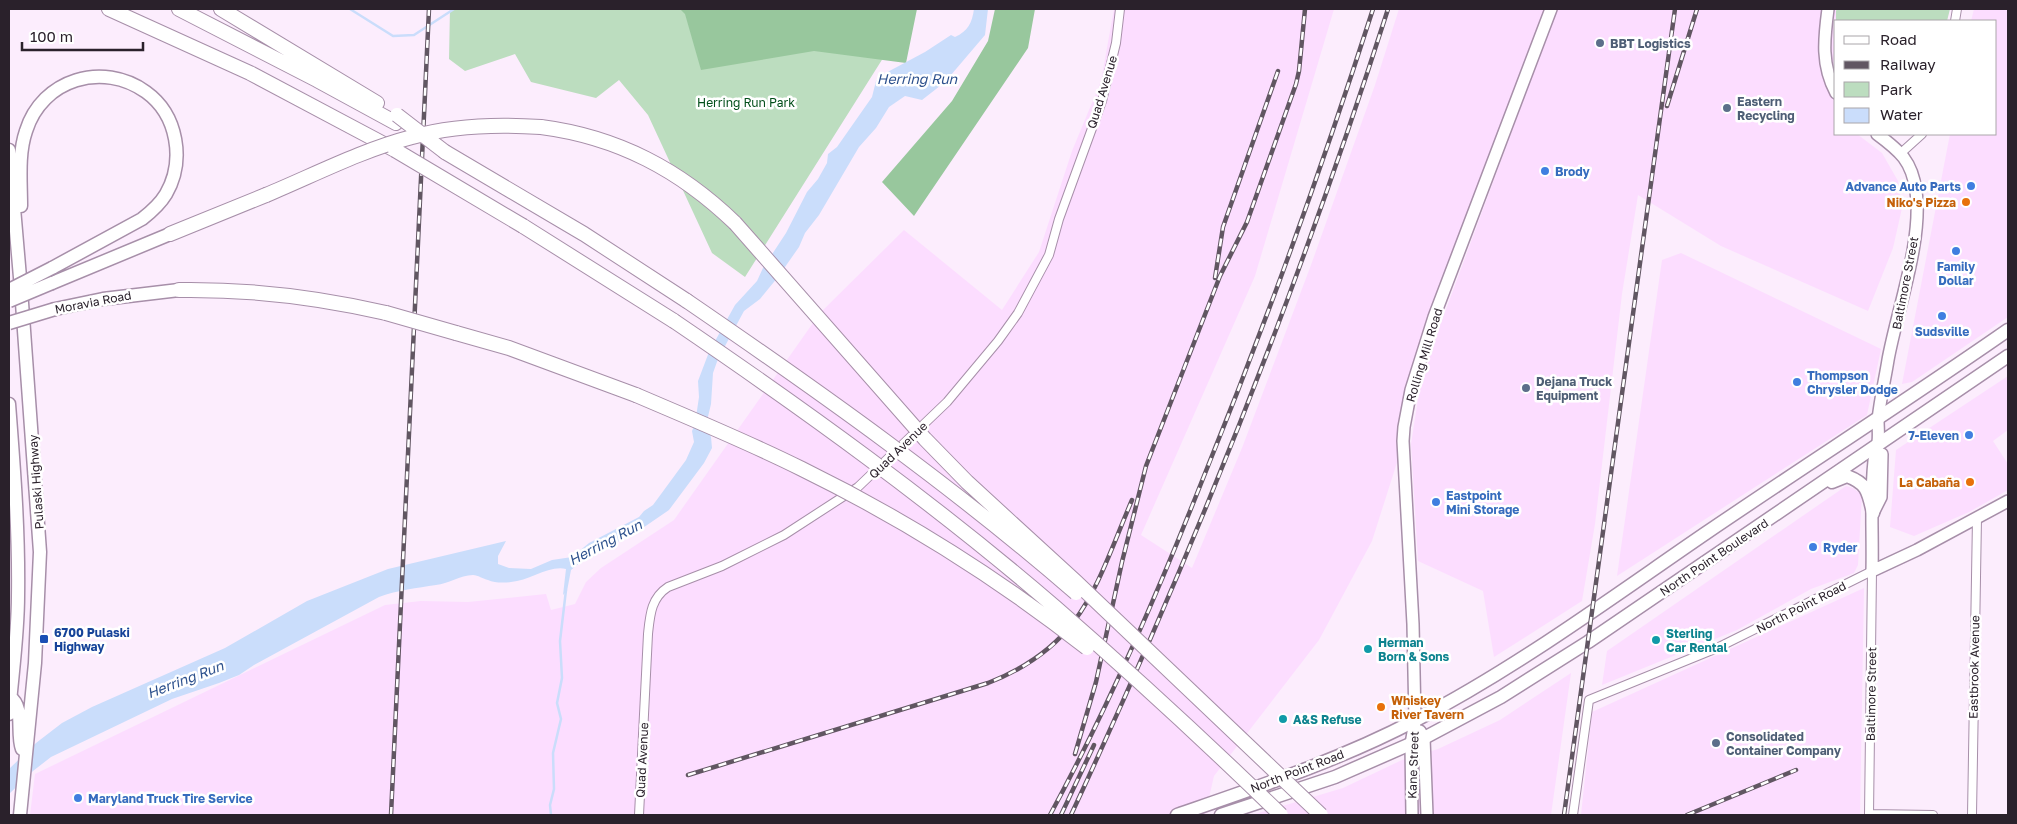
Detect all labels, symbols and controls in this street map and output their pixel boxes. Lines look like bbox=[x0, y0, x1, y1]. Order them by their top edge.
scale bar bbox=[22, 20, 144, 52]
legend bbox=[1834, 20, 1997, 135]
text: 100 m bbox=[30, 27, 73, 45]
text: Road bbox=[1880, 30, 1917, 48]
place label: BBT Logistics bbox=[1610, 36, 1691, 51]
marker: BBT Logistics bbox=[1594, 37, 1606, 49]
street label: Quad Avenue bbox=[1084, 54, 1120, 130]
text: Railway bbox=[1880, 55, 1936, 73]
water label: Herring Run bbox=[877, 70, 959, 87]
text: Park bbox=[1880, 80, 1913, 98]
place label: Eastern Recycling bbox=[1737, 94, 1795, 123]
park label: Herring Run Park bbox=[697, 95, 795, 110]
marker: Eastern Recycling bbox=[1721, 102, 1733, 114]
text: Water bbox=[1880, 105, 1923, 123]
place label: Brody bbox=[1555, 164, 1591, 179]
marker: Brody bbox=[1539, 165, 1551, 177]
place label: Advance Auto Parts bbox=[1845, 179, 1961, 194]
marker: Advance Auto Parts bbox=[1965, 180, 1977, 192]
place label: Niko's Pizza bbox=[1887, 195, 1956, 210]
marker: Niko's Pizza bbox=[1960, 196, 1972, 208]
street label: Baltimore Street bbox=[1889, 235, 1921, 331]
marker: Family Dollar bbox=[1950, 245, 1962, 257]
place label: Family Dollar bbox=[1937, 259, 1976, 288]
street label: Moravia Road bbox=[53, 287, 133, 317]
street label: Rolling Mill Road bbox=[1403, 306, 1445, 404]
marker: Sudsville bbox=[1936, 310, 1948, 322]
place label: Sudsville bbox=[1915, 324, 1969, 339]
place label: Thompson Chrysler Dodge bbox=[1807, 368, 1898, 397]
place label: Dejana Truck Equipment bbox=[1536, 374, 1612, 403]
marker: Thompson Chrysler Dodge bbox=[1791, 376, 1803, 388]
marker: Dejana Truck Equipment bbox=[1520, 382, 1532, 394]
street label: Quad Avenue bbox=[866, 418, 930, 482]
place label: 7-Eleven bbox=[1908, 428, 1959, 443]
marker: 7-Eleven bbox=[1963, 429, 1975, 441]
street label: Pulaski Highway bbox=[25, 434, 47, 530]
place label: La Cabaña bbox=[1899, 475, 1960, 490]
marker: La Cabaña bbox=[1964, 476, 1976, 488]
place label: Eastpoint Mini Storage bbox=[1446, 488, 1519, 517]
marker: Eastpoint Mini Storage bbox=[1430, 496, 1442, 508]
water label: Herring Run bbox=[565, 515, 646, 568]
street label: North Point Boulevard bbox=[1657, 515, 1771, 599]
place label: Ryder bbox=[1823, 540, 1858, 555]
marker: Ryder bbox=[1807, 541, 1819, 553]
street label: North Point Road bbox=[1753, 578, 1849, 636]
street label: Eastbrook Avenue bbox=[1966, 615, 1982, 719]
place label: 6700 Pulaski Highway bbox=[54, 625, 130, 654]
place label: Sterling Car Rental bbox=[1666, 626, 1727, 655]
marker: 6700 Pulaski Highway bbox=[38, 633, 50, 645]
marker: Sterling Car Rental bbox=[1650, 634, 1662, 646]
place label: Herman Born & Sons bbox=[1378, 635, 1450, 664]
marker: Herman Born & Sons bbox=[1362, 643, 1374, 655]
street label: Baltimore Street bbox=[1863, 647, 1879, 741]
water label: Herring Run bbox=[144, 656, 227, 701]
place label: Whiskey River Tavern bbox=[1391, 693, 1464, 722]
marker: Whiskey River Tavern bbox=[1375, 701, 1387, 713]
place label: A&S Refuse bbox=[1293, 712, 1362, 727]
marker: A&S Refuse bbox=[1277, 713, 1289, 725]
street label: Quad Avenue bbox=[633, 722, 651, 798]
place label: Consolidated Container Company bbox=[1726, 729, 1842, 758]
street label: Kane Street bbox=[1404, 731, 1422, 799]
marker: Consolidated Container Company bbox=[1710, 737, 1722, 749]
street label: North Point Road bbox=[1248, 746, 1346, 796]
place label: Maryland Truck Tire Service bbox=[88, 791, 253, 806]
marker: Maryland Truck Tire Service bbox=[72, 792, 84, 804]

